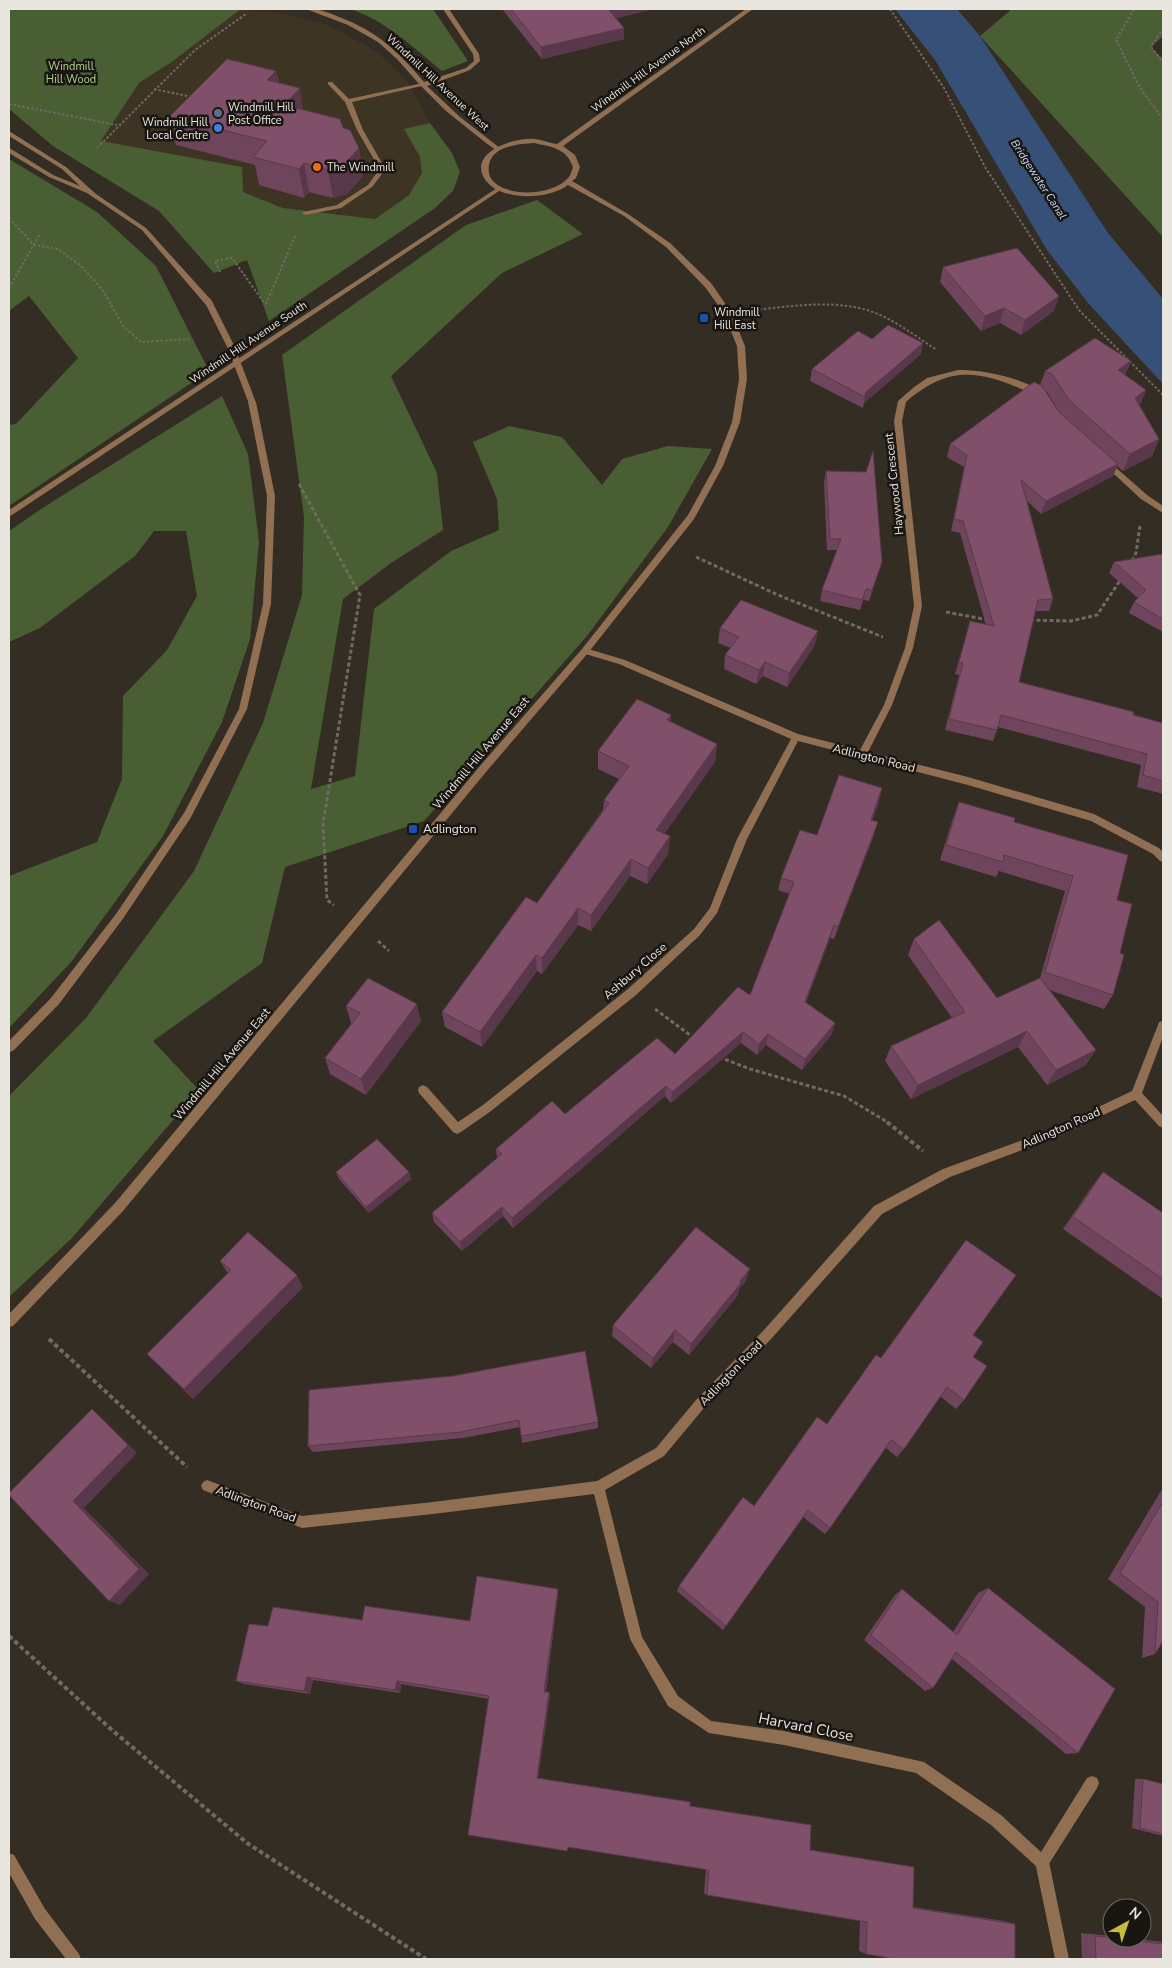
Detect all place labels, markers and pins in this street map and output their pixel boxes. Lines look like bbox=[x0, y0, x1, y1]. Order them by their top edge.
place label: Windmill Hill Post Office bbox=[228, 100, 295, 128]
marker: Windmill Hill Post Office bbox=[212, 107, 224, 119]
place label: Windmill Hill Local Centre bbox=[142, 115, 209, 143]
marker: Windmill Hill Local Centre bbox=[212, 122, 224, 134]
place label: The Windmill bbox=[327, 160, 395, 175]
marker: The Windmill bbox=[311, 161, 323, 173]
place label: Windmill Hill East bbox=[714, 305, 761, 333]
marker: Windmill Hill East bbox=[698, 312, 710, 324]
place label: Adlington bbox=[423, 821, 477, 837]
marker: Adlington bbox=[407, 823, 419, 835]

